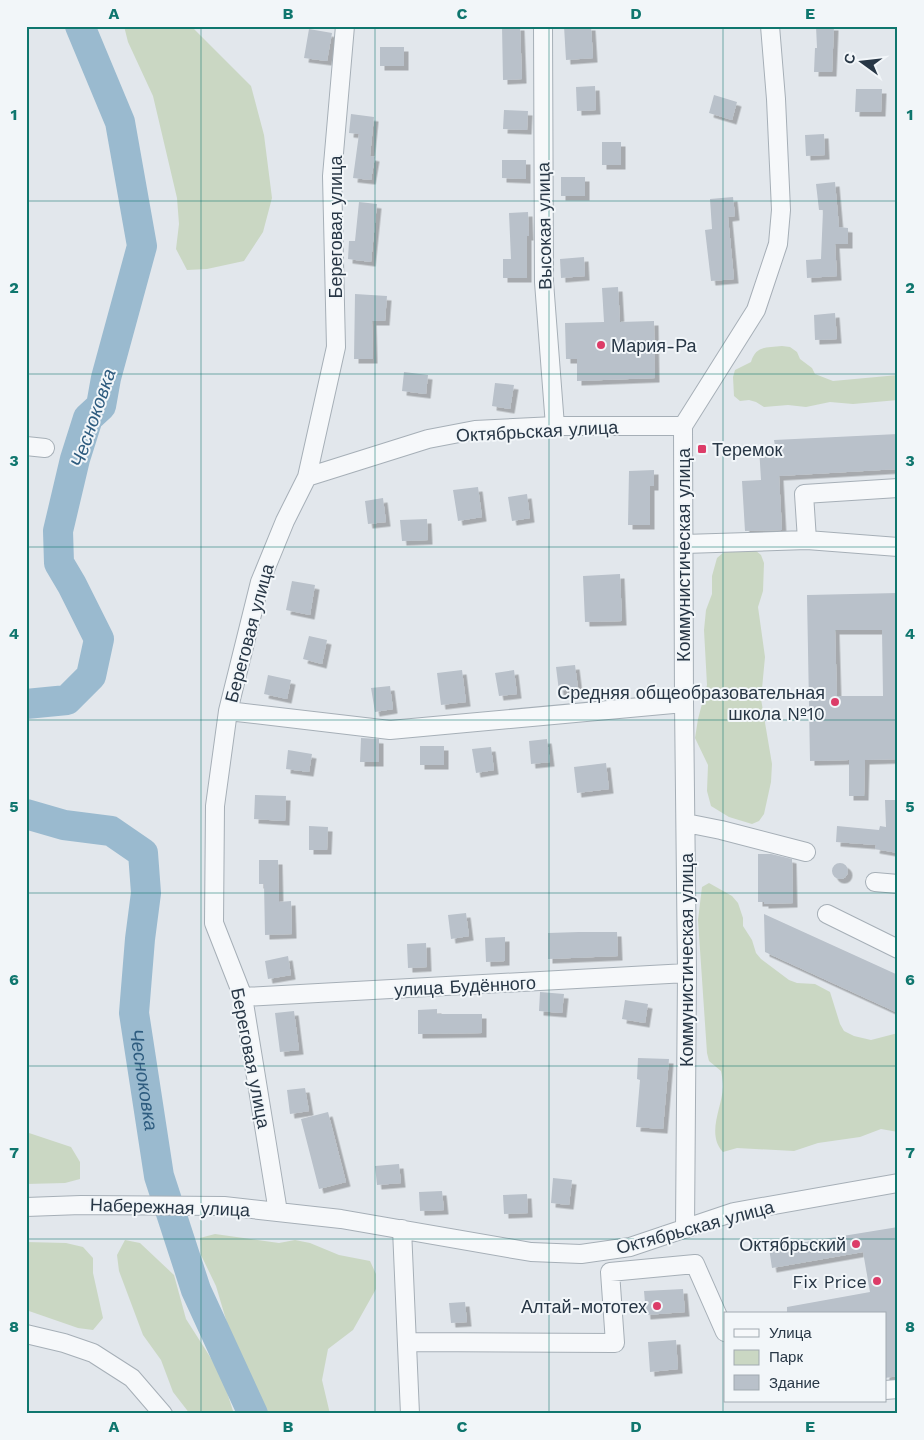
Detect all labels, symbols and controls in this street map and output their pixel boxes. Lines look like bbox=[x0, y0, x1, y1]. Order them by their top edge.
text: A bbox=[109, 4, 120, 23]
text: B bbox=[283, 4, 294, 23]
text: C bbox=[457, 4, 468, 23]
text: D bbox=[630, 4, 642, 23]
text: E bbox=[805, 4, 815, 23]
north arrow bbox=[836, 38, 886, 88]
text: С bbox=[840, 52, 858, 66]
text: 1 bbox=[11, 105, 17, 124]
text: 1 bbox=[907, 105, 913, 124]
street label: Береговая улица bbox=[325, 155, 346, 298]
street label: Высокая улица bbox=[532, 161, 556, 290]
text: 2 bbox=[9, 278, 19, 297]
text: 2 bbox=[905, 278, 915, 297]
place label: Мария-Ра bbox=[611, 335, 698, 356]
marker: Мария-Ра bbox=[595, 339, 607, 351]
water label: Чесноковка bbox=[65, 366, 121, 470]
street label: Октябрьская улица bbox=[455, 416, 620, 446]
place label: Теремок bbox=[712, 439, 782, 460]
marker: Теремок bbox=[696, 443, 708, 455]
street label: Коммунистическая улица bbox=[673, 447, 694, 662]
text: 3 bbox=[9, 451, 19, 470]
text: 3 bbox=[905, 451, 915, 470]
street label: Береговая улица bbox=[220, 560, 278, 705]
text: 4 bbox=[9, 624, 19, 643]
text: 4 bbox=[905, 624, 915, 643]
place label: Средняя общеобразовательная школа №10 bbox=[557, 682, 825, 724]
marker: Средняя общеобразовательная школа №10 bbox=[829, 696, 841, 708]
text: 5 bbox=[9, 797, 19, 816]
text: 5 bbox=[905, 797, 915, 816]
street label: Коммунистическая улица bbox=[676, 852, 697, 1067]
text: 6 bbox=[9, 970, 19, 989]
text: 6 bbox=[905, 970, 915, 989]
street label: улица Будённого bbox=[394, 972, 536, 1000]
street label: Береговая улица bbox=[227, 986, 275, 1131]
water label: Чесноковка bbox=[125, 1027, 163, 1132]
text: 7 bbox=[9, 1143, 19, 1162]
text: 7 bbox=[905, 1143, 915, 1162]
street label: Набережная улица bbox=[90, 1194, 251, 1220]
street label: Октябрьская улица bbox=[614, 1196, 777, 1258]
place label: Октябрьский bbox=[739, 1234, 846, 1255]
marker: Октябрьский bbox=[850, 1238, 862, 1250]
place label: Fix Price bbox=[792, 1271, 867, 1292]
marker: Fix Price bbox=[871, 1275, 883, 1287]
place label: Алтай-мототех bbox=[521, 1296, 647, 1317]
marker: Алтай-мототех bbox=[651, 1300, 663, 1312]
legend bbox=[724, 1312, 886, 1402]
text: 8 bbox=[9, 1317, 19, 1336]
text: 8 bbox=[905, 1317, 915, 1336]
text: Улица bbox=[769, 1324, 812, 1342]
text: Парк bbox=[769, 1348, 803, 1366]
text: Здание bbox=[769, 1374, 820, 1392]
text: A bbox=[109, 1417, 120, 1436]
text: B bbox=[283, 1417, 294, 1436]
text: C bbox=[457, 1417, 468, 1436]
text: D bbox=[630, 1417, 642, 1436]
text: E bbox=[805, 1417, 815, 1436]

